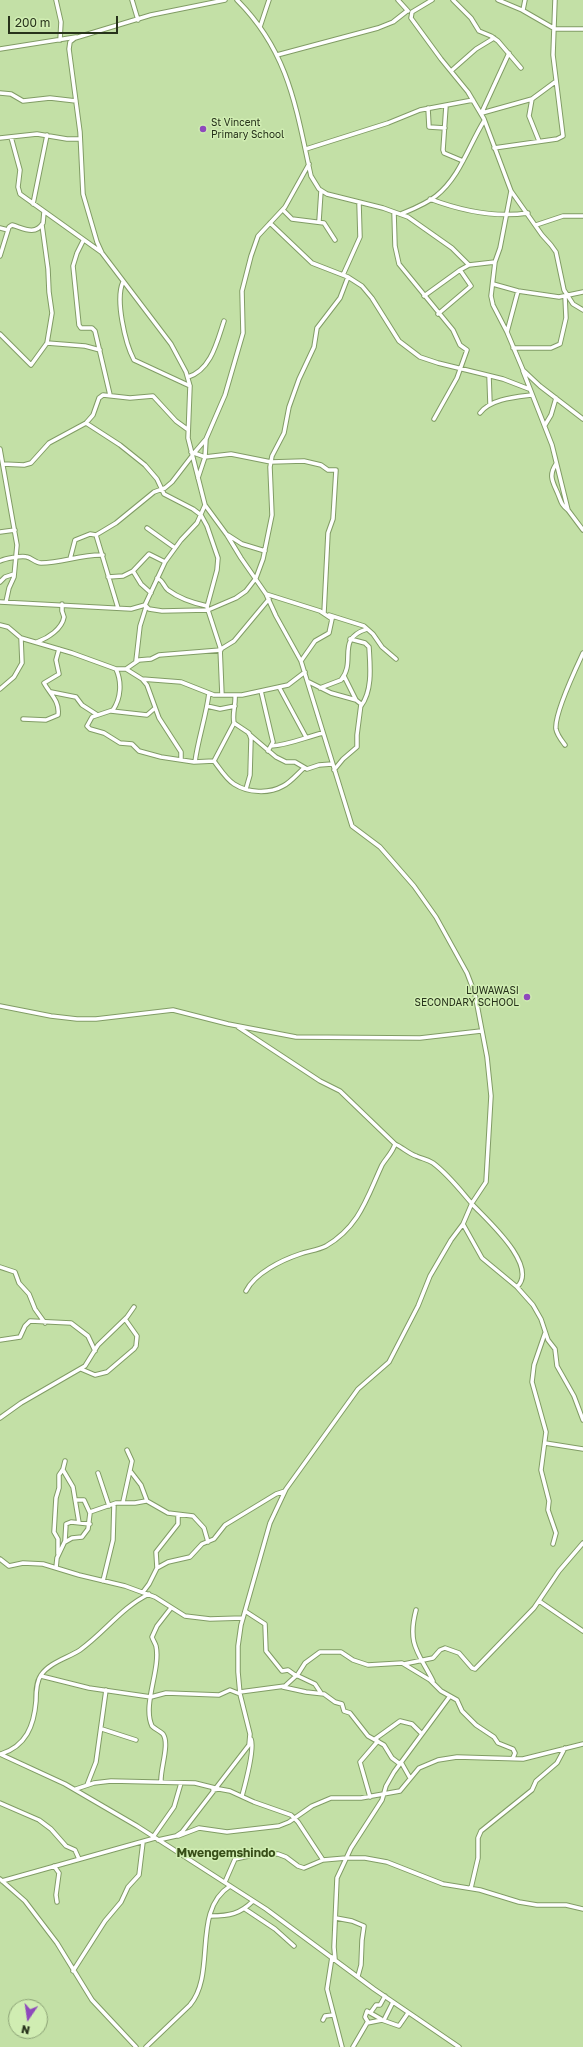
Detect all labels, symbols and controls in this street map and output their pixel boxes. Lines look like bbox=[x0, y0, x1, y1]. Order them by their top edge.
scale bar bbox=[10, 8, 120, 34]
text: 200 m bbox=[15, 15, 50, 30]
place label: St Vincent Primary School bbox=[211, 117, 284, 140]
marker: St Vincent Primary School bbox=[198, 124, 208, 134]
place label: LUWAWASI SECONDARY SCHOOL bbox=[415, 985, 519, 1008]
marker: LUWAWASI SECONDARY SCHOOL bbox=[522, 992, 532, 1002]
district label: Mwengemshindo bbox=[177, 1846, 275, 1860]
north arrow bbox=[8, 1999, 48, 2039]
text: N bbox=[20, 2023, 31, 2037]

